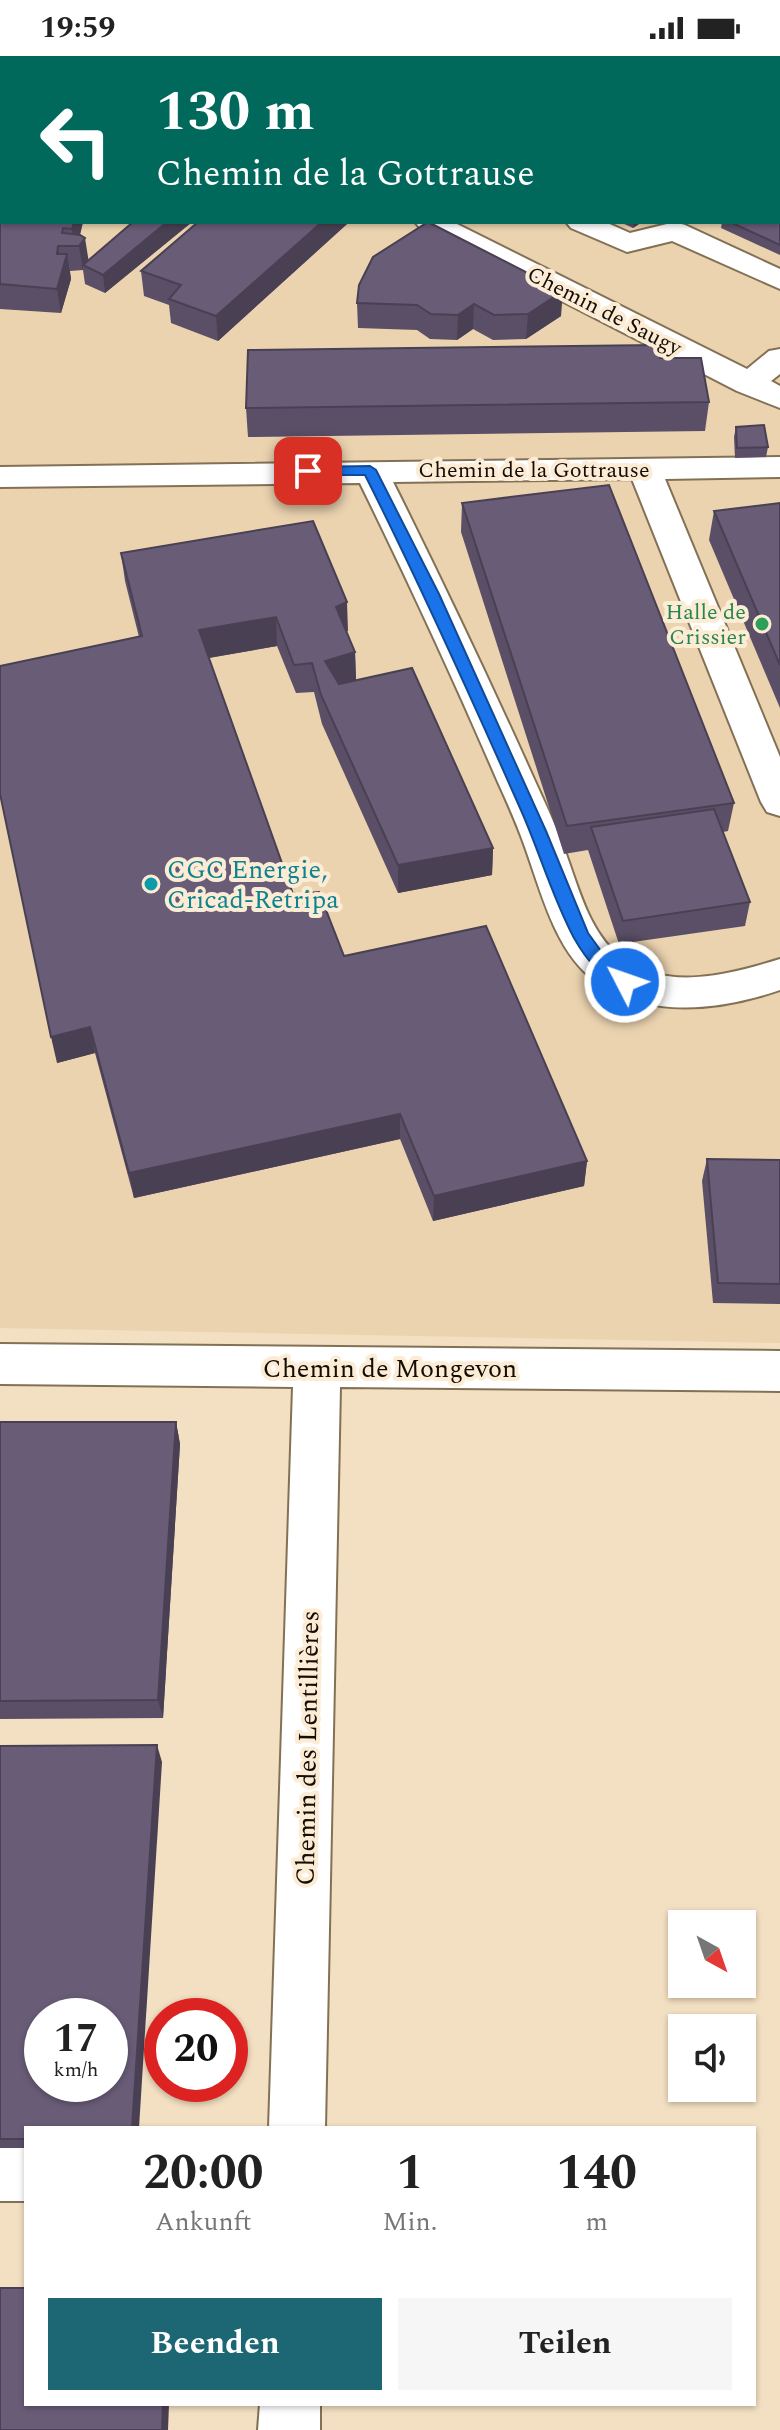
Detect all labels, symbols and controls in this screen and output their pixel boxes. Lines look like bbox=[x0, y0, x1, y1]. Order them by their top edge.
text: 19:59 bbox=[40, 5, 115, 51]
text: 130 m bbox=[156, 70, 315, 155]
icon: left bbox=[24, 88, 128, 192]
text: Chemin de la Gottrause bbox=[156, 147, 535, 202]
street label: Chemin de Saugy bbox=[521, 258, 689, 365]
pin bbox=[274, 437, 342, 505]
icon: arrive bbox=[286, 449, 330, 493]
street label: Chemin de la Gottrause bbox=[418, 454, 650, 487]
place label: Halle de Crissier bbox=[666, 596, 746, 654]
marker: Halle de Crissier bbox=[753, 615, 771, 633]
place label: CGC Energie, Cricad-Retripa bbox=[167, 850, 339, 920]
marker: CGC Energie, Cricad-Retripa bbox=[142, 875, 160, 893]
position arrow bbox=[583, 940, 667, 1024]
street label: Chemin de Mongevon bbox=[263, 1349, 517, 1389]
street label: Chemin des Lentillières bbox=[286, 1610, 330, 1886]
north arrow bbox=[668, 1910, 756, 1998]
map controls bbox=[668, 1910, 756, 2102]
speed limit sign: 20 bbox=[144, 1998, 248, 2102]
text: 17 bbox=[54, 2009, 98, 2070]
button: sound bbox=[668, 2014, 756, 2102]
text: km/h bbox=[54, 2055, 99, 2085]
text: 20:00 bbox=[143, 2137, 264, 2210]
text: 1 bbox=[396, 2137, 423, 2210]
text: 140 bbox=[556, 2137, 637, 2210]
text: Ankunft bbox=[155, 2202, 252, 2242]
text: Min. bbox=[383, 2202, 437, 2242]
text: m bbox=[585, 2202, 608, 2242]
button: Beenden bbox=[48, 2298, 382, 2390]
button: Teilen bbox=[398, 2298, 732, 2390]

